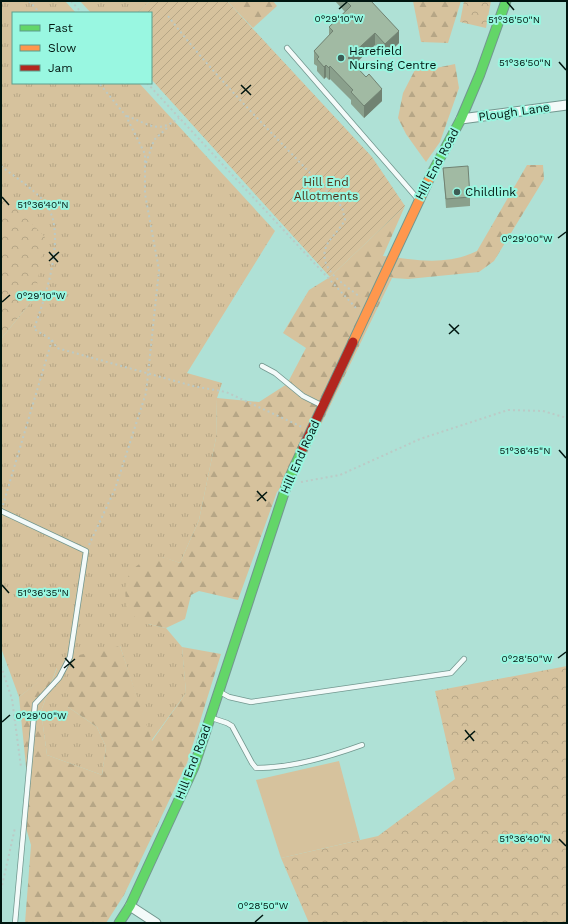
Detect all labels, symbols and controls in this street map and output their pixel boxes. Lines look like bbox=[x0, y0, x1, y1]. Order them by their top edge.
legend bbox=[12, 12, 152, 84]
text: 0°29'10"W bbox=[315, 13, 364, 24]
text: 51°36'50"N bbox=[488, 14, 540, 25]
text: Fast bbox=[48, 21, 73, 35]
text: Slow bbox=[48, 41, 76, 55]
place label: Harefield Nursing Centre bbox=[349, 44, 436, 72]
marker: Harefield Nursing Centre bbox=[336, 53, 346, 63]
text: 51°36'50"N bbox=[499, 57, 551, 68]
text: Jam bbox=[48, 61, 73, 75]
street label: Plough Lane bbox=[477, 100, 551, 124]
street label: Hill End Road bbox=[412, 126, 462, 202]
park label: Hill End Allotments bbox=[294, 175, 358, 203]
place label: Childlink bbox=[465, 185, 516, 199]
marker: Childlink bbox=[452, 187, 462, 197]
text: 51°36'40"N bbox=[17, 199, 69, 210]
text: 0°29'00"W bbox=[501, 233, 553, 244]
text: 0°29'10"W bbox=[17, 290, 66, 301]
street label: Hill End Road bbox=[278, 418, 322, 496]
text: 51°36'45"N bbox=[500, 445, 550, 456]
text: 51°36'35"N bbox=[17, 587, 69, 598]
text: 0°28'50"W bbox=[502, 653, 553, 664]
text: 0°29'00"W bbox=[15, 710, 67, 721]
street label: Hill End Road bbox=[172, 723, 214, 801]
text: 51°36'40"N bbox=[499, 833, 551, 844]
text: 0°28'50"W bbox=[238, 900, 289, 911]

